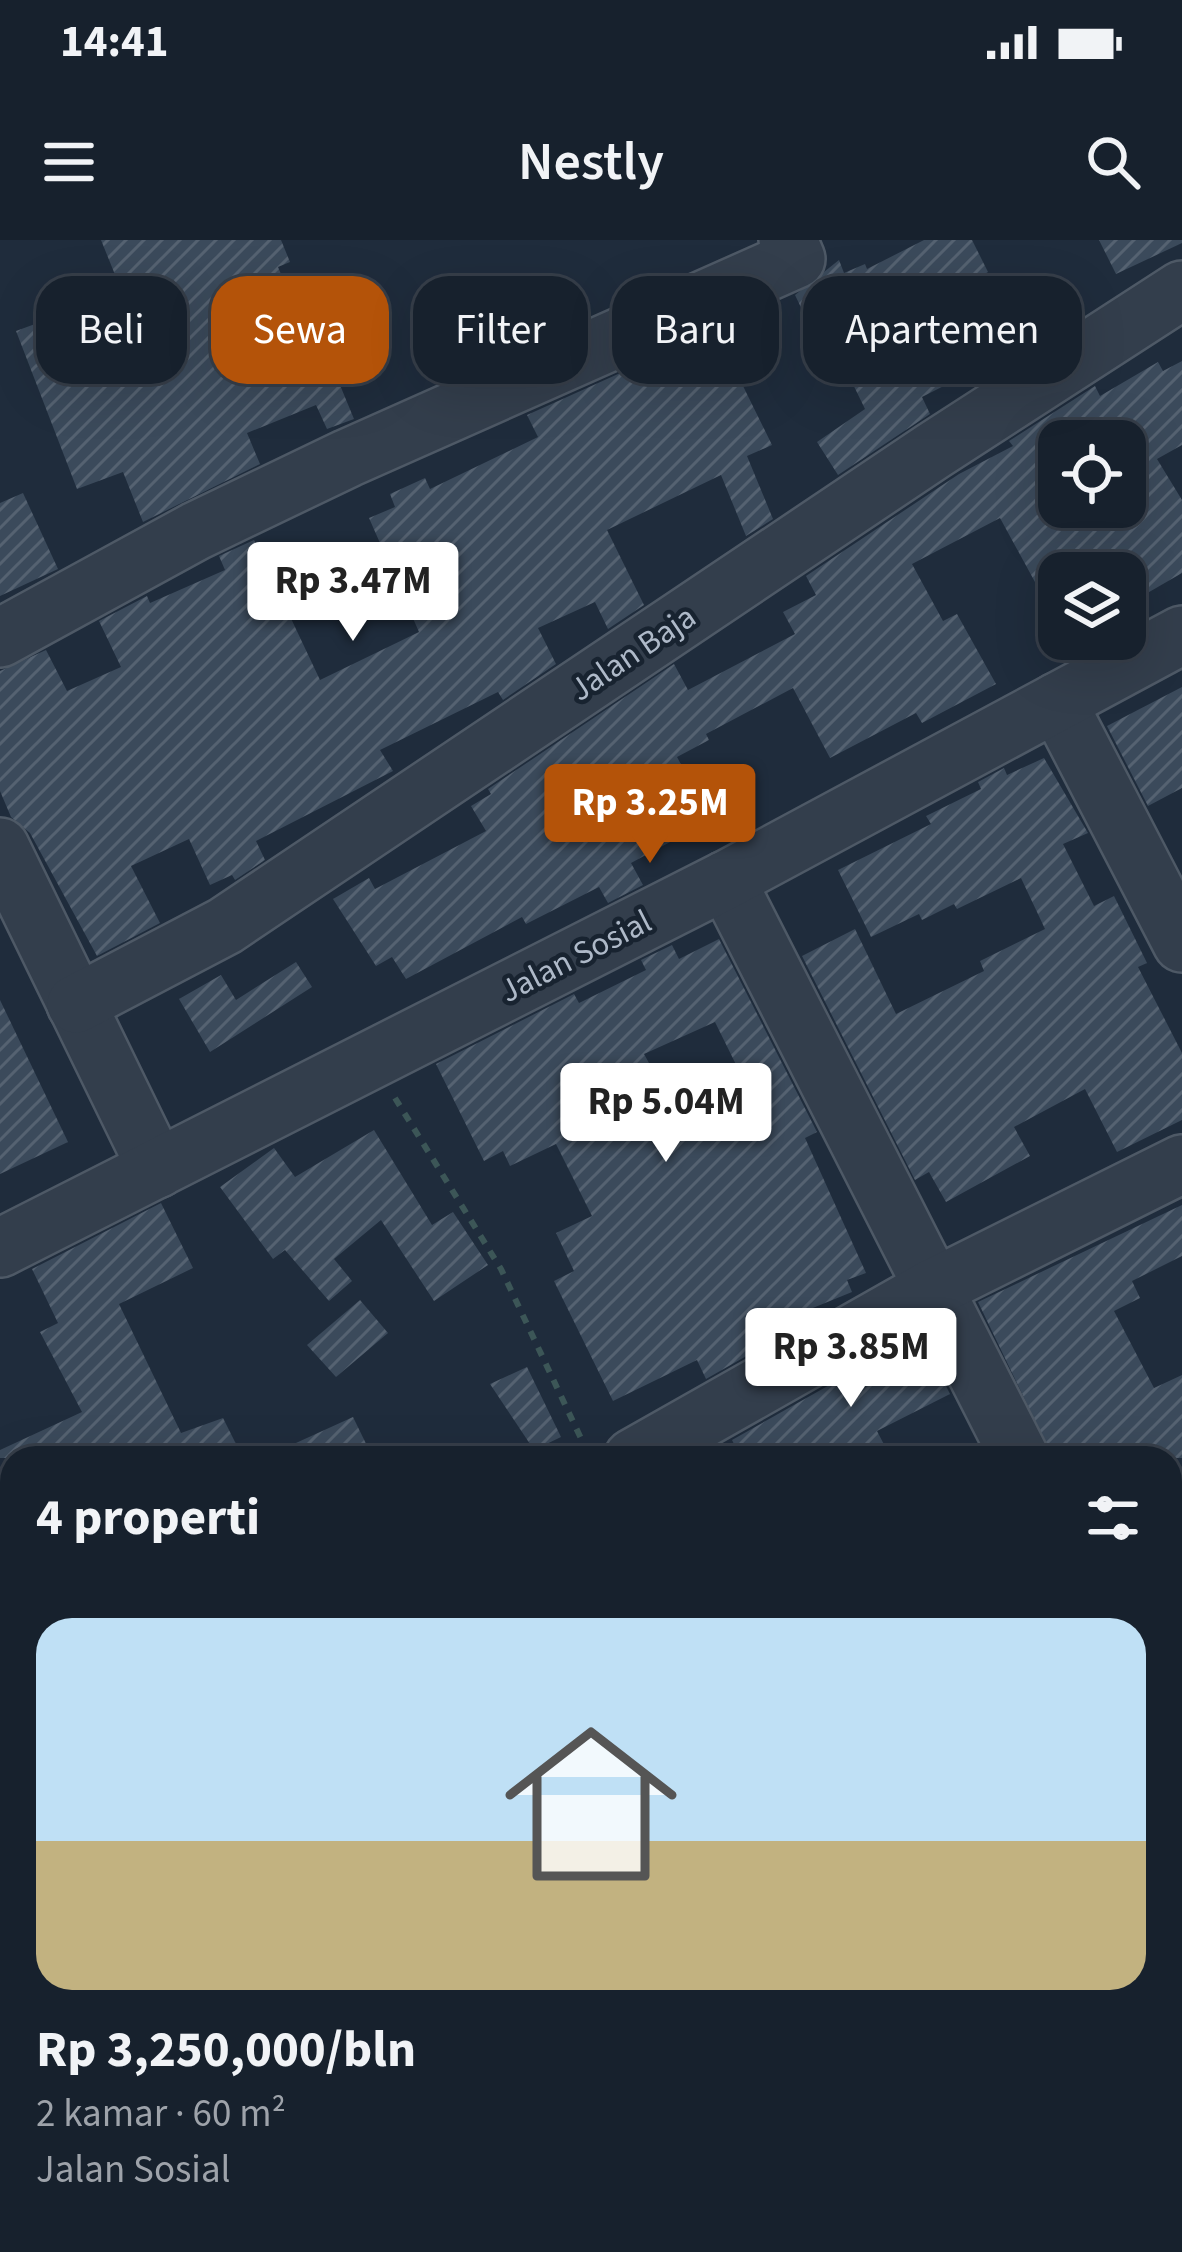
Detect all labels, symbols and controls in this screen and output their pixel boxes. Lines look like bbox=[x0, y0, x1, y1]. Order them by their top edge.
text: 14:41 bbox=[60, 10, 169, 74]
text: Nestly bbox=[518, 124, 664, 201]
icon: menu bbox=[36, 129, 102, 195]
icon: search bbox=[1080, 129, 1146, 195]
chip: Beli bbox=[36, 276, 187, 384]
chip: Sewa bbox=[211, 276, 389, 384]
chip: Filter bbox=[413, 276, 588, 384]
chip: Baru bbox=[612, 276, 779, 384]
chip: Apartemen bbox=[803, 276, 1082, 384]
map controls bbox=[1038, 420, 1146, 660]
button: locate bbox=[1038, 420, 1146, 528]
pin: Rp 3.47M bbox=[229, 542, 477, 644]
button: layers bbox=[1038, 552, 1146, 660]
text: Rp 3.47M bbox=[274, 553, 432, 609]
street label: Jalan Baja bbox=[560, 594, 705, 713]
pin: Rp 3.25M bbox=[526, 764, 774, 866]
text: Rp 3.25M bbox=[571, 775, 729, 831]
street label: Jalan Sosial bbox=[492, 898, 660, 1015]
pin: Rp 5.04M bbox=[542, 1063, 790, 1165]
text: Rp 5.04M bbox=[587, 1074, 745, 1130]
pin: Rp 3.85M bbox=[727, 1308, 975, 1410]
text: Rp 3.85M bbox=[772, 1319, 930, 1375]
text: 4 properti bbox=[36, 1482, 260, 1554]
icon: filters bbox=[1080, 1485, 1146, 1551]
icon: home bbox=[483, 1696, 699, 1912]
text: Rp 3,250,000/bln bbox=[36, 2014, 416, 2086]
text: 2 kamar · 60 m² bbox=[36, 2086, 286, 2142]
text: Jalan Sosial bbox=[36, 2142, 231, 2198]

